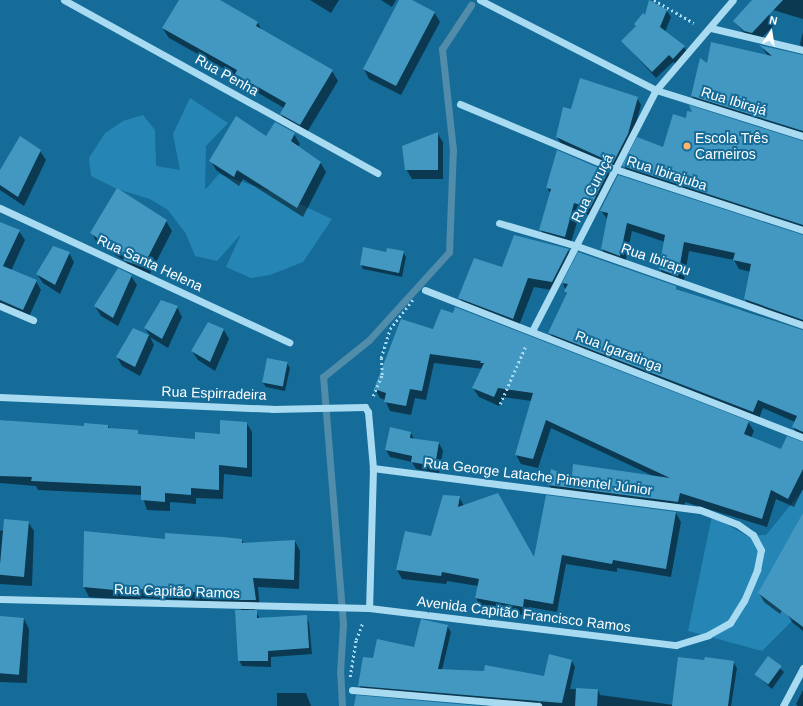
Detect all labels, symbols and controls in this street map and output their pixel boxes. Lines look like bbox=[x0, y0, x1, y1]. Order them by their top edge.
north arrow bbox=[751, 12, 791, 52]
text: N bbox=[768, 14, 779, 27]
street label: Rua Penha bbox=[192, 51, 262, 99]
street label: Rua Ibirajá bbox=[699, 83, 769, 119]
place label: Escola Três Carneiros bbox=[695, 130, 768, 162]
marker: Escola Três Carneiros bbox=[682, 141, 692, 151]
street label: Rua Curuçá bbox=[568, 151, 616, 225]
street label: Rua Ibirajuba bbox=[625, 152, 709, 194]
street label: Rua Santa Helena bbox=[95, 231, 205, 295]
street label: Rua Ibirapu bbox=[619, 239, 693, 279]
street label: Rua Igaratinga bbox=[573, 327, 665, 375]
street label: Rua Espirradeira bbox=[161, 383, 267, 403]
street label: Rua George Latache Pimentel Júnior bbox=[423, 454, 653, 498]
street label: Rua Capitão Ramos bbox=[114, 580, 240, 602]
street label: Avenida Capitão Francisco Ramos bbox=[416, 593, 632, 635]

